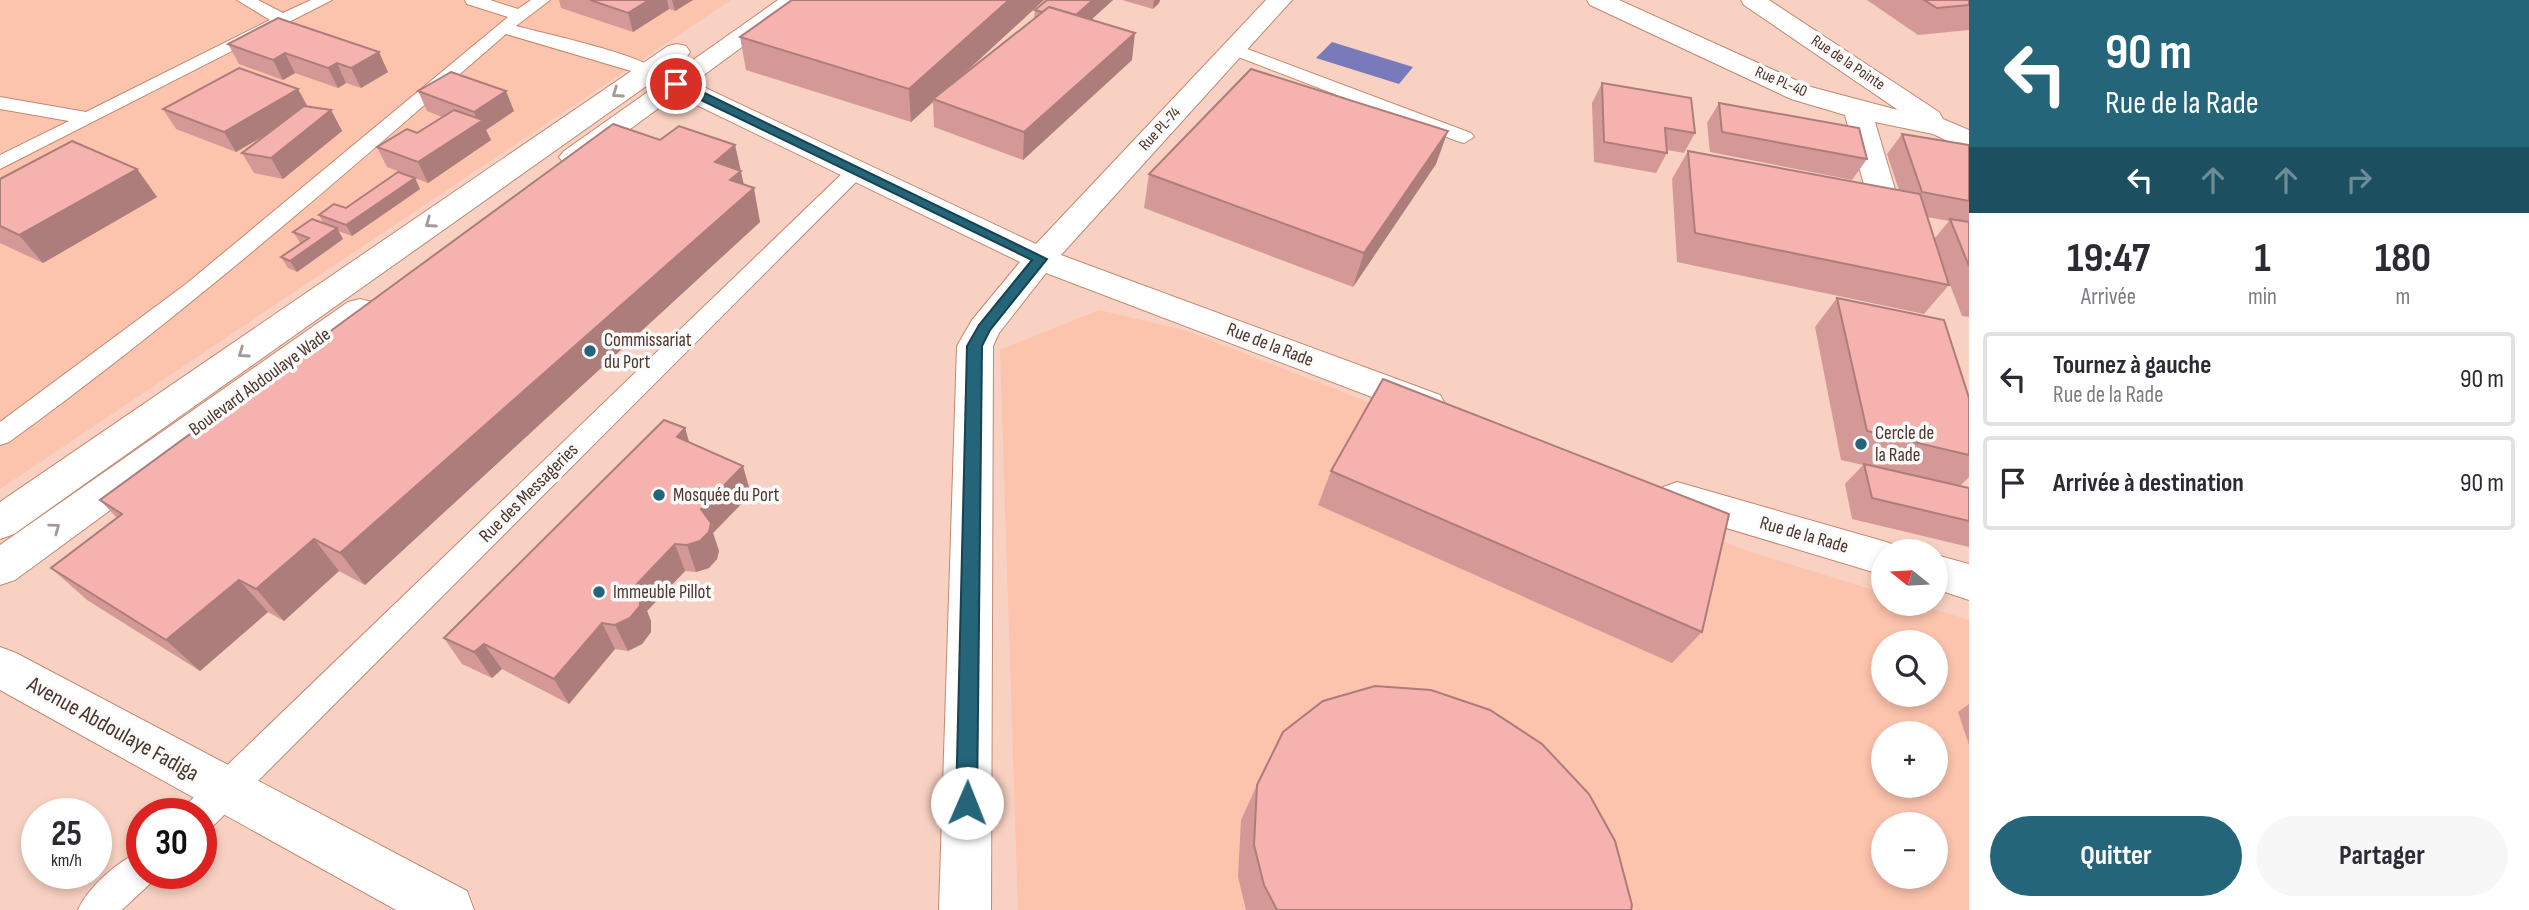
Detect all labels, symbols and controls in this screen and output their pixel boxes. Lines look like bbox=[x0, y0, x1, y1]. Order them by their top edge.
text: 90 m bbox=[2105, 24, 2192, 83]
icon: left bbox=[1990, 28, 2081, 119]
street label: Rue de la Pointe bbox=[1807, 31, 1889, 95]
pin bbox=[646, 54, 706, 114]
street label: Rue PL-40 bbox=[1752, 63, 1810, 101]
icon: arrive bbox=[657, 65, 695, 103]
text: Rue de la Rade bbox=[2105, 84, 2259, 123]
one-way arrow bbox=[612, 85, 625, 97]
street label: Rue PL-74 bbox=[1135, 103, 1185, 155]
icon: left bbox=[2121, 161, 2159, 199]
icon: ahead bbox=[2194, 161, 2232, 199]
icon: ahead bbox=[2267, 161, 2305, 199]
icon: right bbox=[2340, 161, 2378, 199]
one-way arrow bbox=[425, 215, 438, 227]
text: 19:47 bbox=[2067, 233, 2150, 284]
text: 1 bbox=[2254, 233, 2271, 284]
text: 180 bbox=[2375, 233, 2431, 284]
text: Arrivée bbox=[2081, 283, 2136, 311]
text: min bbox=[2248, 283, 2277, 311]
text: m bbox=[2396, 283, 2410, 311]
street label: Rue de la Rade bbox=[1223, 318, 1317, 372]
street label: Boulevard Abdoulaye Wade bbox=[185, 323, 335, 441]
place label: Commissariat du Port bbox=[604, 329, 692, 374]
marker: Commissariat du Port bbox=[582, 343, 598, 359]
one-way arrow bbox=[238, 345, 251, 358]
text: Tournez à gauche bbox=[2053, 350, 2211, 381]
icon: left bbox=[1994, 360, 2032, 398]
text: 90 m bbox=[2460, 364, 2504, 395]
text: Rue de la Rade bbox=[2053, 381, 2163, 409]
place label: Cercle de la Rade bbox=[1875, 422, 1934, 467]
marker: Cercle de la Rade bbox=[1853, 436, 1869, 452]
street label: Rue des Messageries bbox=[475, 438, 584, 547]
icon: arrive bbox=[1994, 464, 2032, 502]
text: Arrivée à destination bbox=[2053, 468, 2244, 499]
text: 90 m bbox=[2460, 468, 2504, 499]
place label: Mosquée du Port bbox=[673, 484, 780, 507]
marker: Mosquée du Port bbox=[651, 487, 667, 503]
street label: Rue de la Rade bbox=[1757, 511, 1851, 559]
one-way arrow bbox=[48, 524, 60, 536]
north arrow bbox=[1871, 539, 1948, 616]
map controls bbox=[1871, 539, 1948, 889]
place label: Immeuble Pillot bbox=[613, 581, 711, 604]
marker: Immeuble Pillot bbox=[591, 584, 607, 600]
button: search bbox=[1871, 630, 1948, 707]
street label: Avenue Abdoulaye Fadiga bbox=[22, 670, 204, 788]
button: + bbox=[1871, 721, 1948, 798]
position arrow bbox=[930, 766, 1004, 840]
speed limit sign: 30 bbox=[126, 798, 217, 889]
button: − bbox=[1871, 812, 1948, 889]
text: 25 bbox=[51, 813, 82, 856]
button: Quitter bbox=[1990, 816, 2242, 896]
button: Partager bbox=[2256, 816, 2508, 896]
text: km/h bbox=[51, 850, 82, 871]

